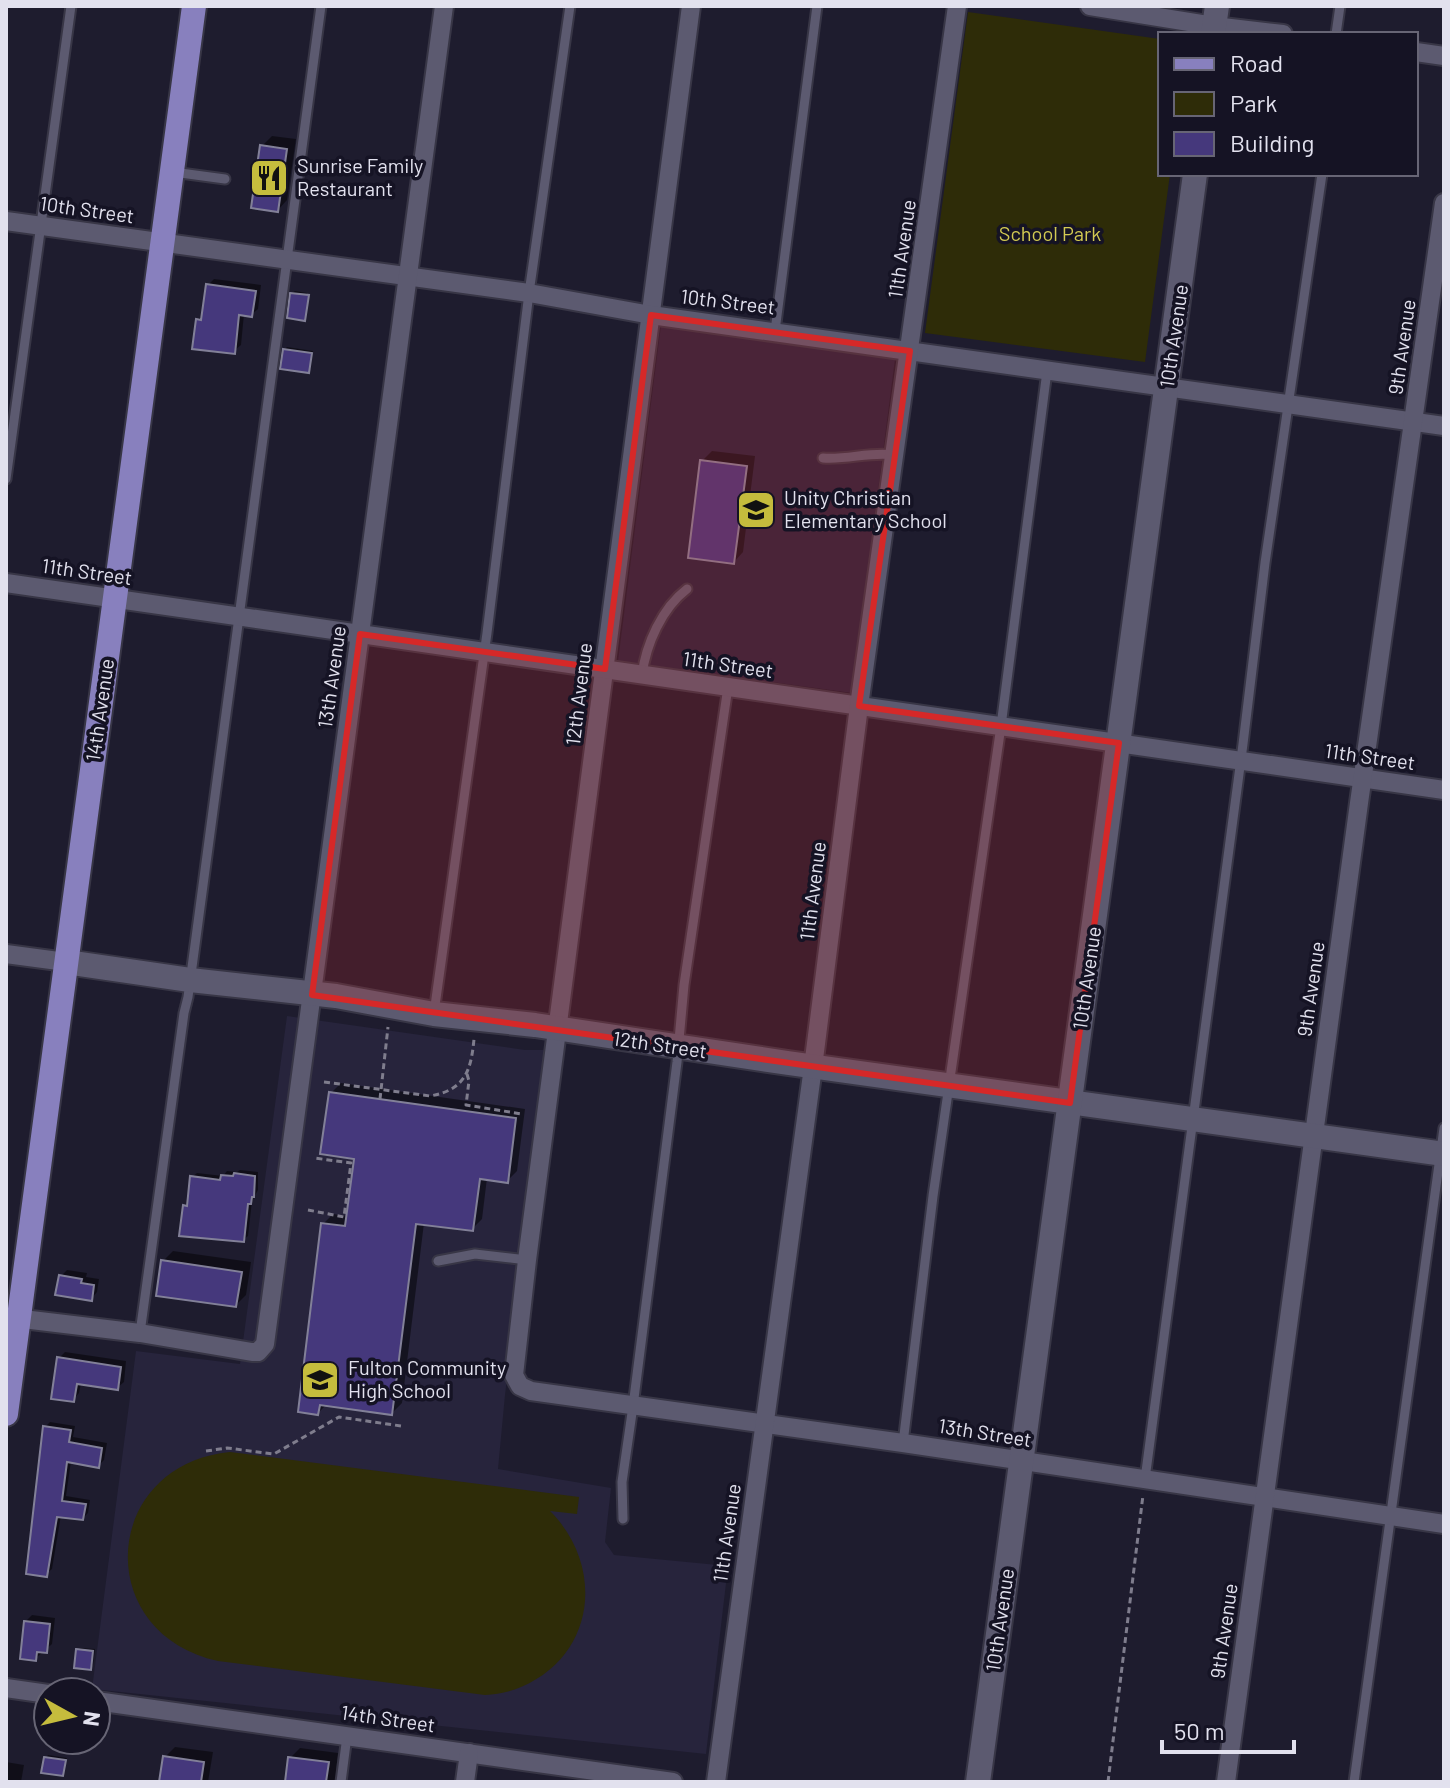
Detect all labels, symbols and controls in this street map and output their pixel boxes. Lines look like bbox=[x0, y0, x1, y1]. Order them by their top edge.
legend bbox=[1158, 32, 1418, 176]
text: Road bbox=[1230, 48, 1283, 77]
text: Park bbox=[1230, 88, 1277, 117]
text: Building bbox=[1230, 128, 1314, 157]
place label: Sunrise Family Restaurant bbox=[297, 153, 423, 200]
restaurant icon: Sunrise Family Restaurant bbox=[248, 157, 290, 199]
street label: 10th Street bbox=[38, 191, 136, 228]
street label: 11th Avenue bbox=[882, 198, 920, 300]
park label: School Park bbox=[999, 221, 1101, 245]
street label: 10th Street bbox=[680, 283, 777, 319]
street label: 10th Avenue bbox=[1154, 283, 1192, 389]
street label: 9th Avenue bbox=[1382, 298, 1420, 396]
place label: Unity Christian Elementary School bbox=[784, 485, 947, 532]
school or university icon: Unity Christian Elementary School bbox=[735, 489, 777, 531]
street label: 11th Street bbox=[41, 553, 134, 589]
street label: 13th Avenue bbox=[312, 624, 350, 729]
street label: 12th Avenue bbox=[560, 641, 596, 747]
street label: 11th Street bbox=[682, 646, 775, 682]
street label: 14th Avenue bbox=[80, 657, 118, 763]
street label: 11th Street bbox=[1324, 738, 1417, 774]
street label: 11th Avenue bbox=[794, 840, 830, 942]
street label: 10th Avenue bbox=[1067, 925, 1105, 1031]
street label: 9th Avenue bbox=[1291, 940, 1329, 1038]
street label: 12th Street bbox=[612, 1026, 709, 1062]
place label: Fulton Community High School bbox=[348, 1355, 506, 1402]
school or university icon: Fulton Community High School bbox=[299, 1359, 341, 1401]
street label: 13th Street bbox=[937, 1413, 1033, 1451]
street label: 11th Avenue bbox=[707, 1482, 745, 1584]
street label: 10th Avenue bbox=[980, 1567, 1018, 1673]
street label: 9th Avenue bbox=[1204, 1582, 1242, 1680]
north arrow bbox=[32, 1676, 112, 1756]
street label: 14th Street bbox=[340, 1700, 437, 1736]
scale bar bbox=[1162, 1704, 1294, 1754]
text: N bbox=[79, 1710, 107, 1728]
text: 50 m bbox=[1174, 1716, 1225, 1745]

